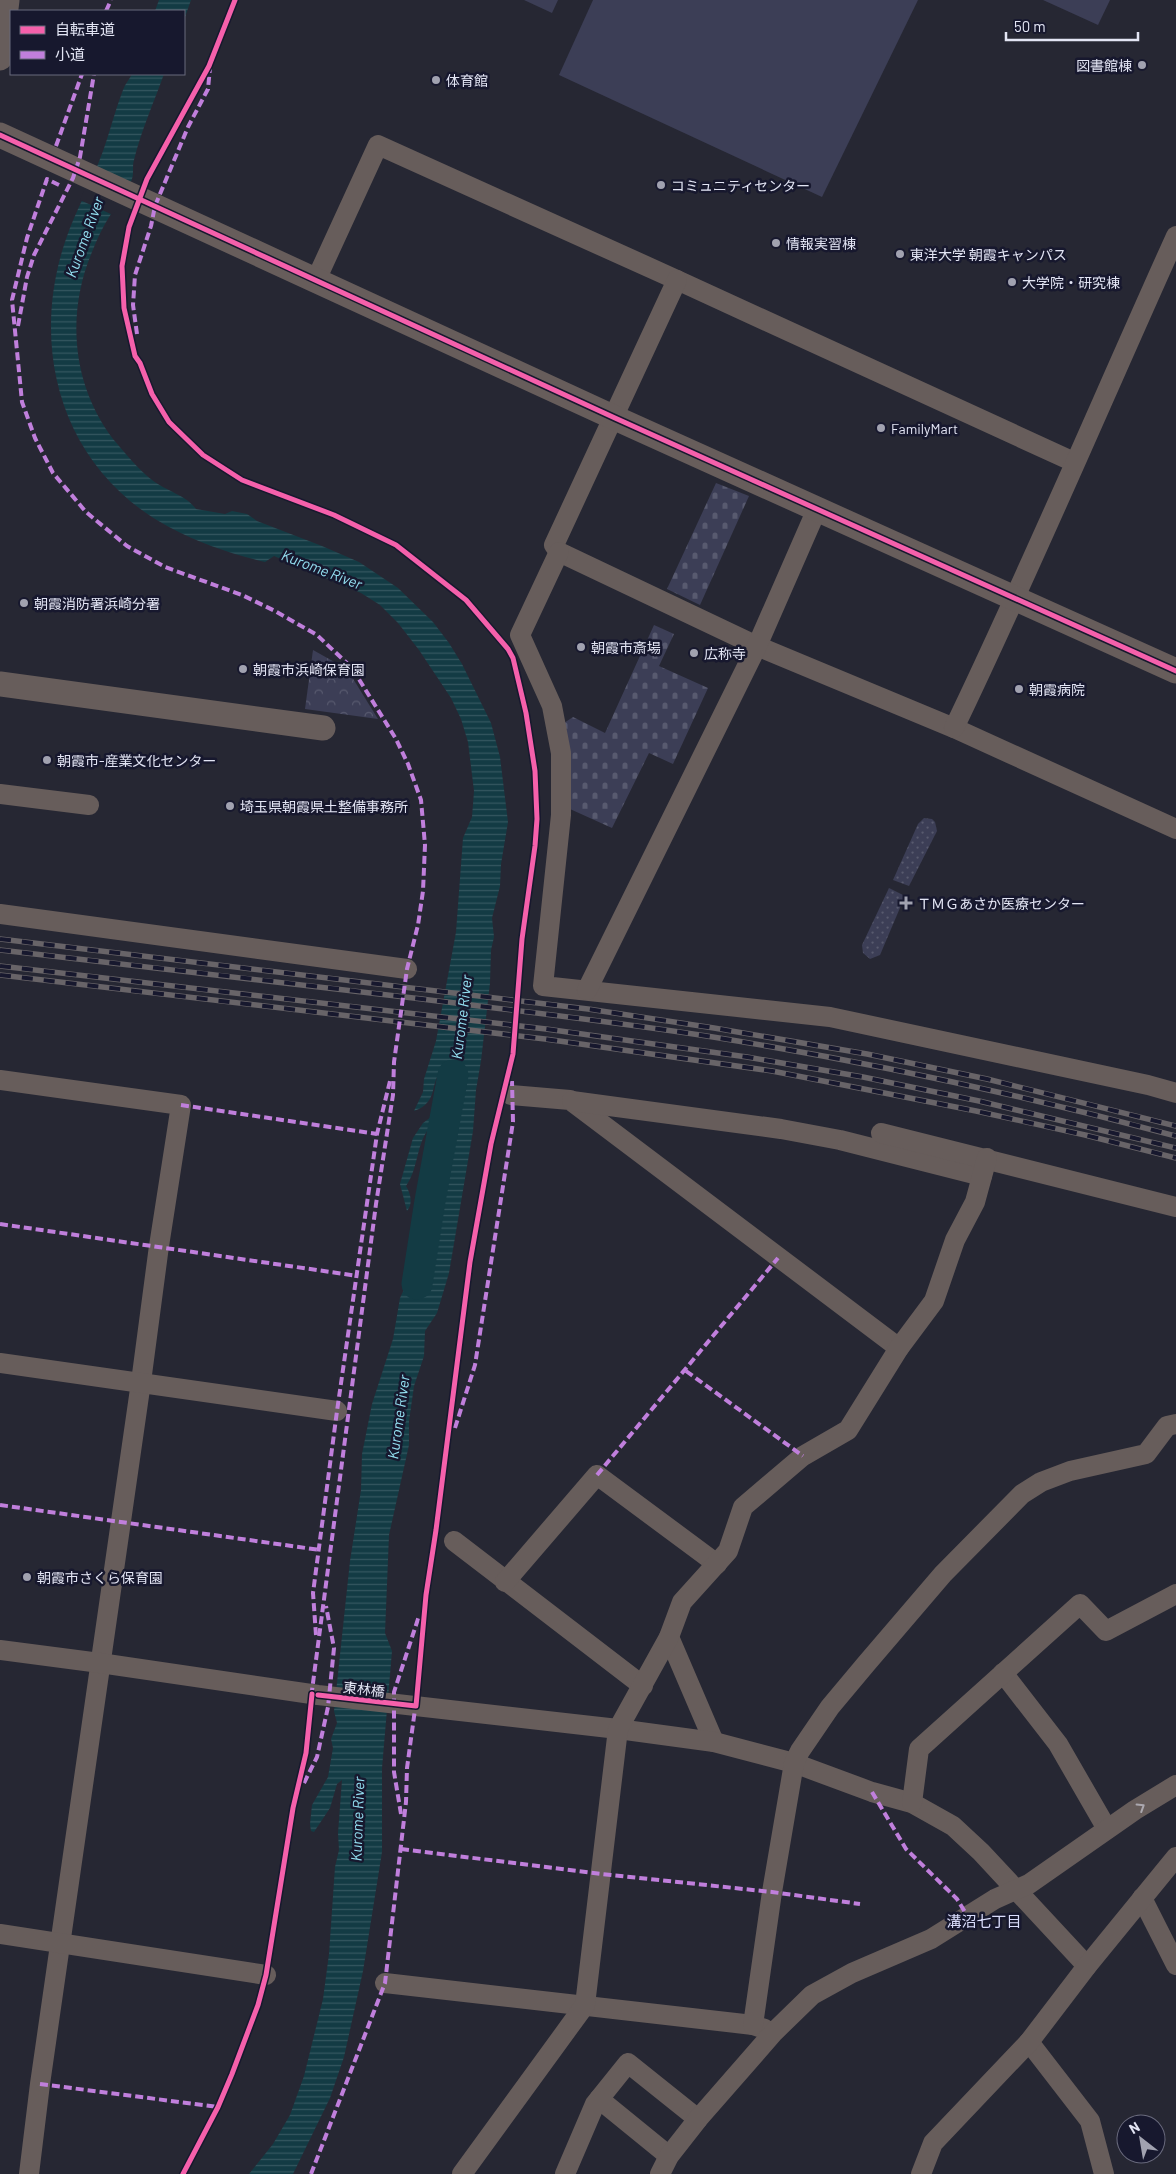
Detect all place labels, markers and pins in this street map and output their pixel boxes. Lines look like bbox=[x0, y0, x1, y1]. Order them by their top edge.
place label: 図書館棟 bbox=[1076, 57, 1132, 74]
marker: 図書館棟 bbox=[1136, 59, 1148, 71]
place label: 体育館 bbox=[446, 72, 488, 89]
marker: 体育館 bbox=[430, 74, 442, 86]
place label: コミュニティセンター bbox=[671, 177, 810, 194]
marker: コミュニティセンター bbox=[655, 179, 667, 191]
place label: 情報実習棟 bbox=[786, 235, 856, 252]
marker: 情報実習棟 bbox=[770, 237, 782, 249]
place label: 東洋大学 朝霞キャンパス bbox=[910, 246, 1067, 263]
marker: 東洋大学 朝霞キャンパス bbox=[894, 248, 906, 260]
place label: 大学院・研究棟 bbox=[1022, 274, 1120, 291]
marker: 大学院・研究棟 bbox=[1006, 276, 1018, 288]
place label: FamilyMart bbox=[891, 420, 958, 437]
marker: FamilyMart bbox=[875, 422, 887, 434]
place label: 朝霞消防署浜崎分署 bbox=[34, 595, 160, 612]
marker: 朝霞消防署浜崎分署 bbox=[18, 597, 30, 609]
place label: 朝霞市斎場 bbox=[591, 639, 661, 656]
marker: 朝霞市斎場 bbox=[575, 641, 587, 653]
place label: 広称寺 bbox=[704, 645, 746, 662]
marker: 広称寺 bbox=[688, 647, 700, 659]
place label: 朝霞市浜崎保育園 bbox=[253, 661, 365, 678]
marker: 朝霞市浜崎保育園 bbox=[237, 663, 249, 675]
place label: 朝霞病院 bbox=[1029, 681, 1085, 698]
marker: 朝霞病院 bbox=[1013, 683, 1025, 695]
place label: 朝霞市-産業文化センター bbox=[57, 752, 217, 769]
marker: 朝霞市-産業文化センター bbox=[41, 754, 53, 766]
place label: 埼玉県朝霞県土整備事務所 bbox=[240, 798, 408, 815]
marker: 埼玉県朝霞県土整備事務所 bbox=[224, 800, 236, 812]
place label: ＴＭＧあさか医療センター bbox=[917, 895, 1085, 912]
marker: ＴＭＧあさか医療センター bbox=[899, 896, 913, 910]
place label: 朝霞市さくら保育園 bbox=[37, 1569, 163, 1586]
marker: 朝霞市さくら保育園 bbox=[21, 1571, 33, 1583]

